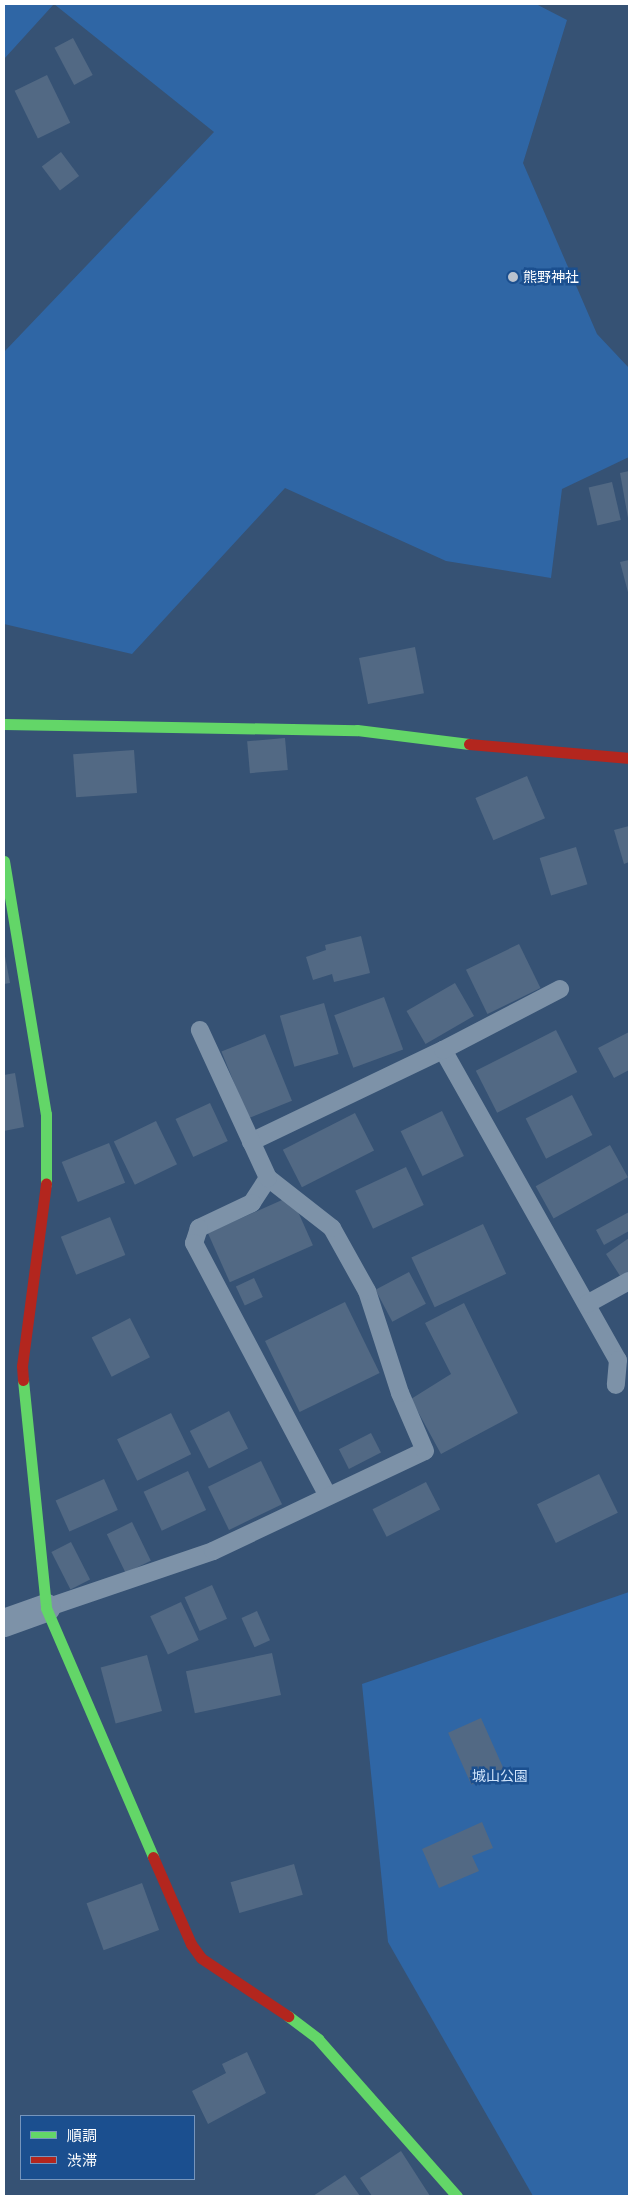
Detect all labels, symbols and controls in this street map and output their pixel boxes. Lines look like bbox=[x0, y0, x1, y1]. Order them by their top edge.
place label: 熊野神社 bbox=[523, 269, 579, 285]
marker: 熊野神社 bbox=[507, 271, 519, 283]
park label: 城山公園 bbox=[472, 1768, 528, 1784]
legend bbox=[20, 2115, 195, 2180]
text: 順調 bbox=[67, 2127, 97, 2144]
text: 渋滞 bbox=[67, 2152, 97, 2169]

